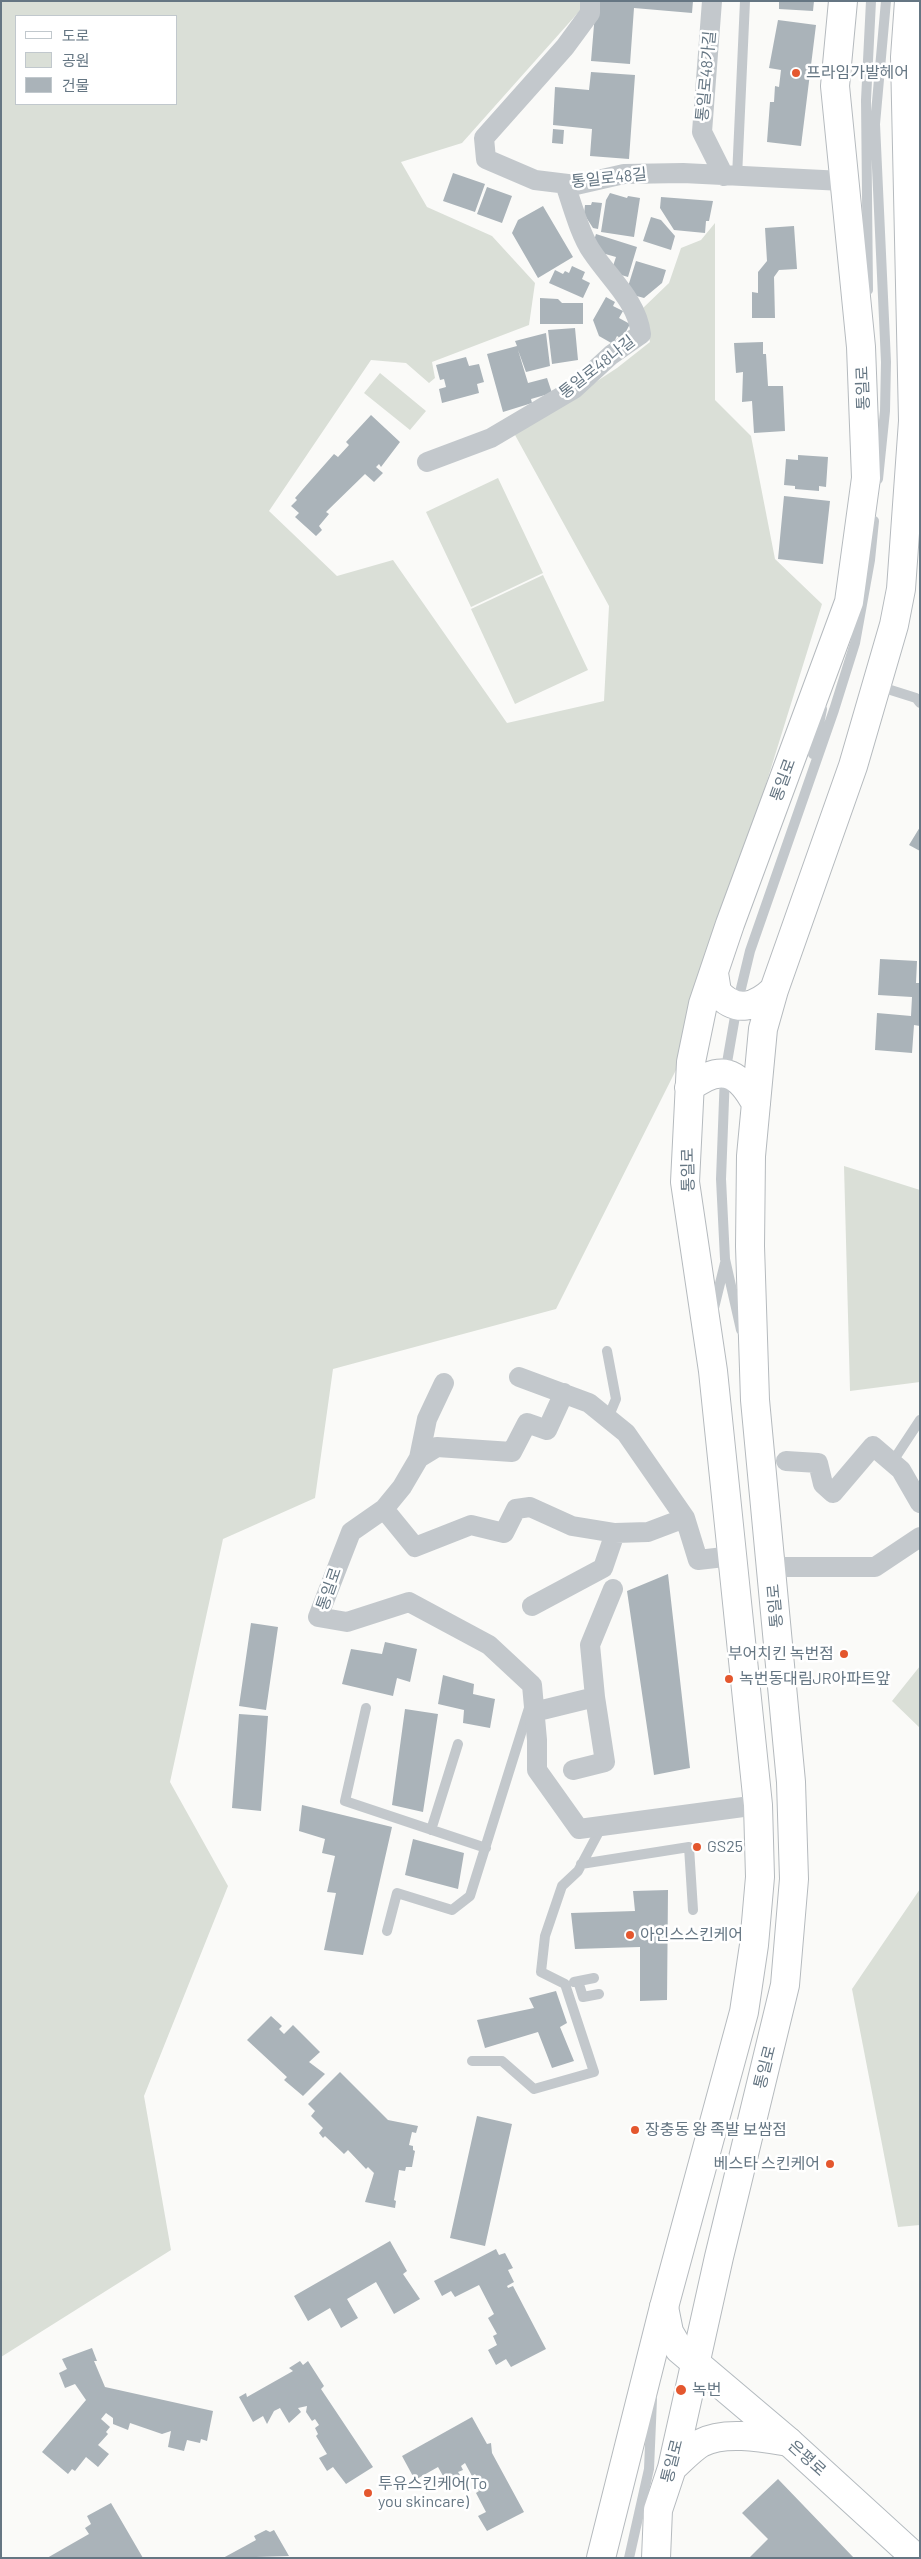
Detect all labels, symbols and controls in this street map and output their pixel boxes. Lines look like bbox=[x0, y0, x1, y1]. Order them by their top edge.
legend bbox=[15, 15, 178, 105]
text: 도로 bbox=[62, 26, 90, 44]
street label: 통일로48가길 bbox=[692, 30, 720, 122]
text: 공원 bbox=[62, 51, 90, 69]
place label: 프라임가발헤어 bbox=[806, 63, 909, 83]
marker: 프라임가발헤어 bbox=[790, 67, 802, 79]
text: 건물 bbox=[62, 76, 90, 94]
street label: 통일로48길 bbox=[570, 164, 648, 192]
street label: 통일로48나길 bbox=[555, 331, 639, 403]
street label: 통일로 bbox=[853, 366, 873, 410]
street label: 통일로 bbox=[766, 756, 800, 804]
street label: 통일로 bbox=[678, 1148, 698, 1192]
street label: 통일로 bbox=[313, 1565, 345, 1613]
street label: 통일로 bbox=[764, 1583, 786, 1629]
place label: 부어치킨 녹번점 bbox=[728, 1644, 834, 1664]
marker: 부어치킨 녹번점 bbox=[838, 1648, 850, 1660]
place label: 녹번동대림JR아파트앞 bbox=[739, 1669, 891, 1689]
marker: 녹번동대림JR아파트앞 bbox=[723, 1673, 735, 1685]
place label: GS25 bbox=[707, 1837, 743, 1857]
marker: GS25 bbox=[691, 1841, 703, 1853]
place label: 아인스스킨케어 bbox=[640, 1925, 743, 1945]
marker: 아인스스킨케어 bbox=[624, 1929, 636, 1941]
street label: 통일로 bbox=[750, 2043, 780, 2091]
place label: 장충동 왕 족발 보쌈점 bbox=[645, 2120, 787, 2140]
marker: 장충동 왕 족발 보쌈점 bbox=[629, 2124, 641, 2136]
place label: 베스타 스킨케어 bbox=[714, 2154, 820, 2174]
marker: 베스타 스킨케어 bbox=[824, 2158, 836, 2170]
place label: 녹번 bbox=[692, 2380, 721, 2400]
marker: 녹번 bbox=[674, 2383, 688, 2397]
street label: 은평로 bbox=[784, 2436, 830, 2480]
street label: 통일로 bbox=[657, 2437, 687, 2485]
place label: 투유스킨케어(To you skincare) bbox=[378, 2474, 487, 2512]
marker: 투유스킨케어(To you skincare) bbox=[362, 2487, 374, 2499]

